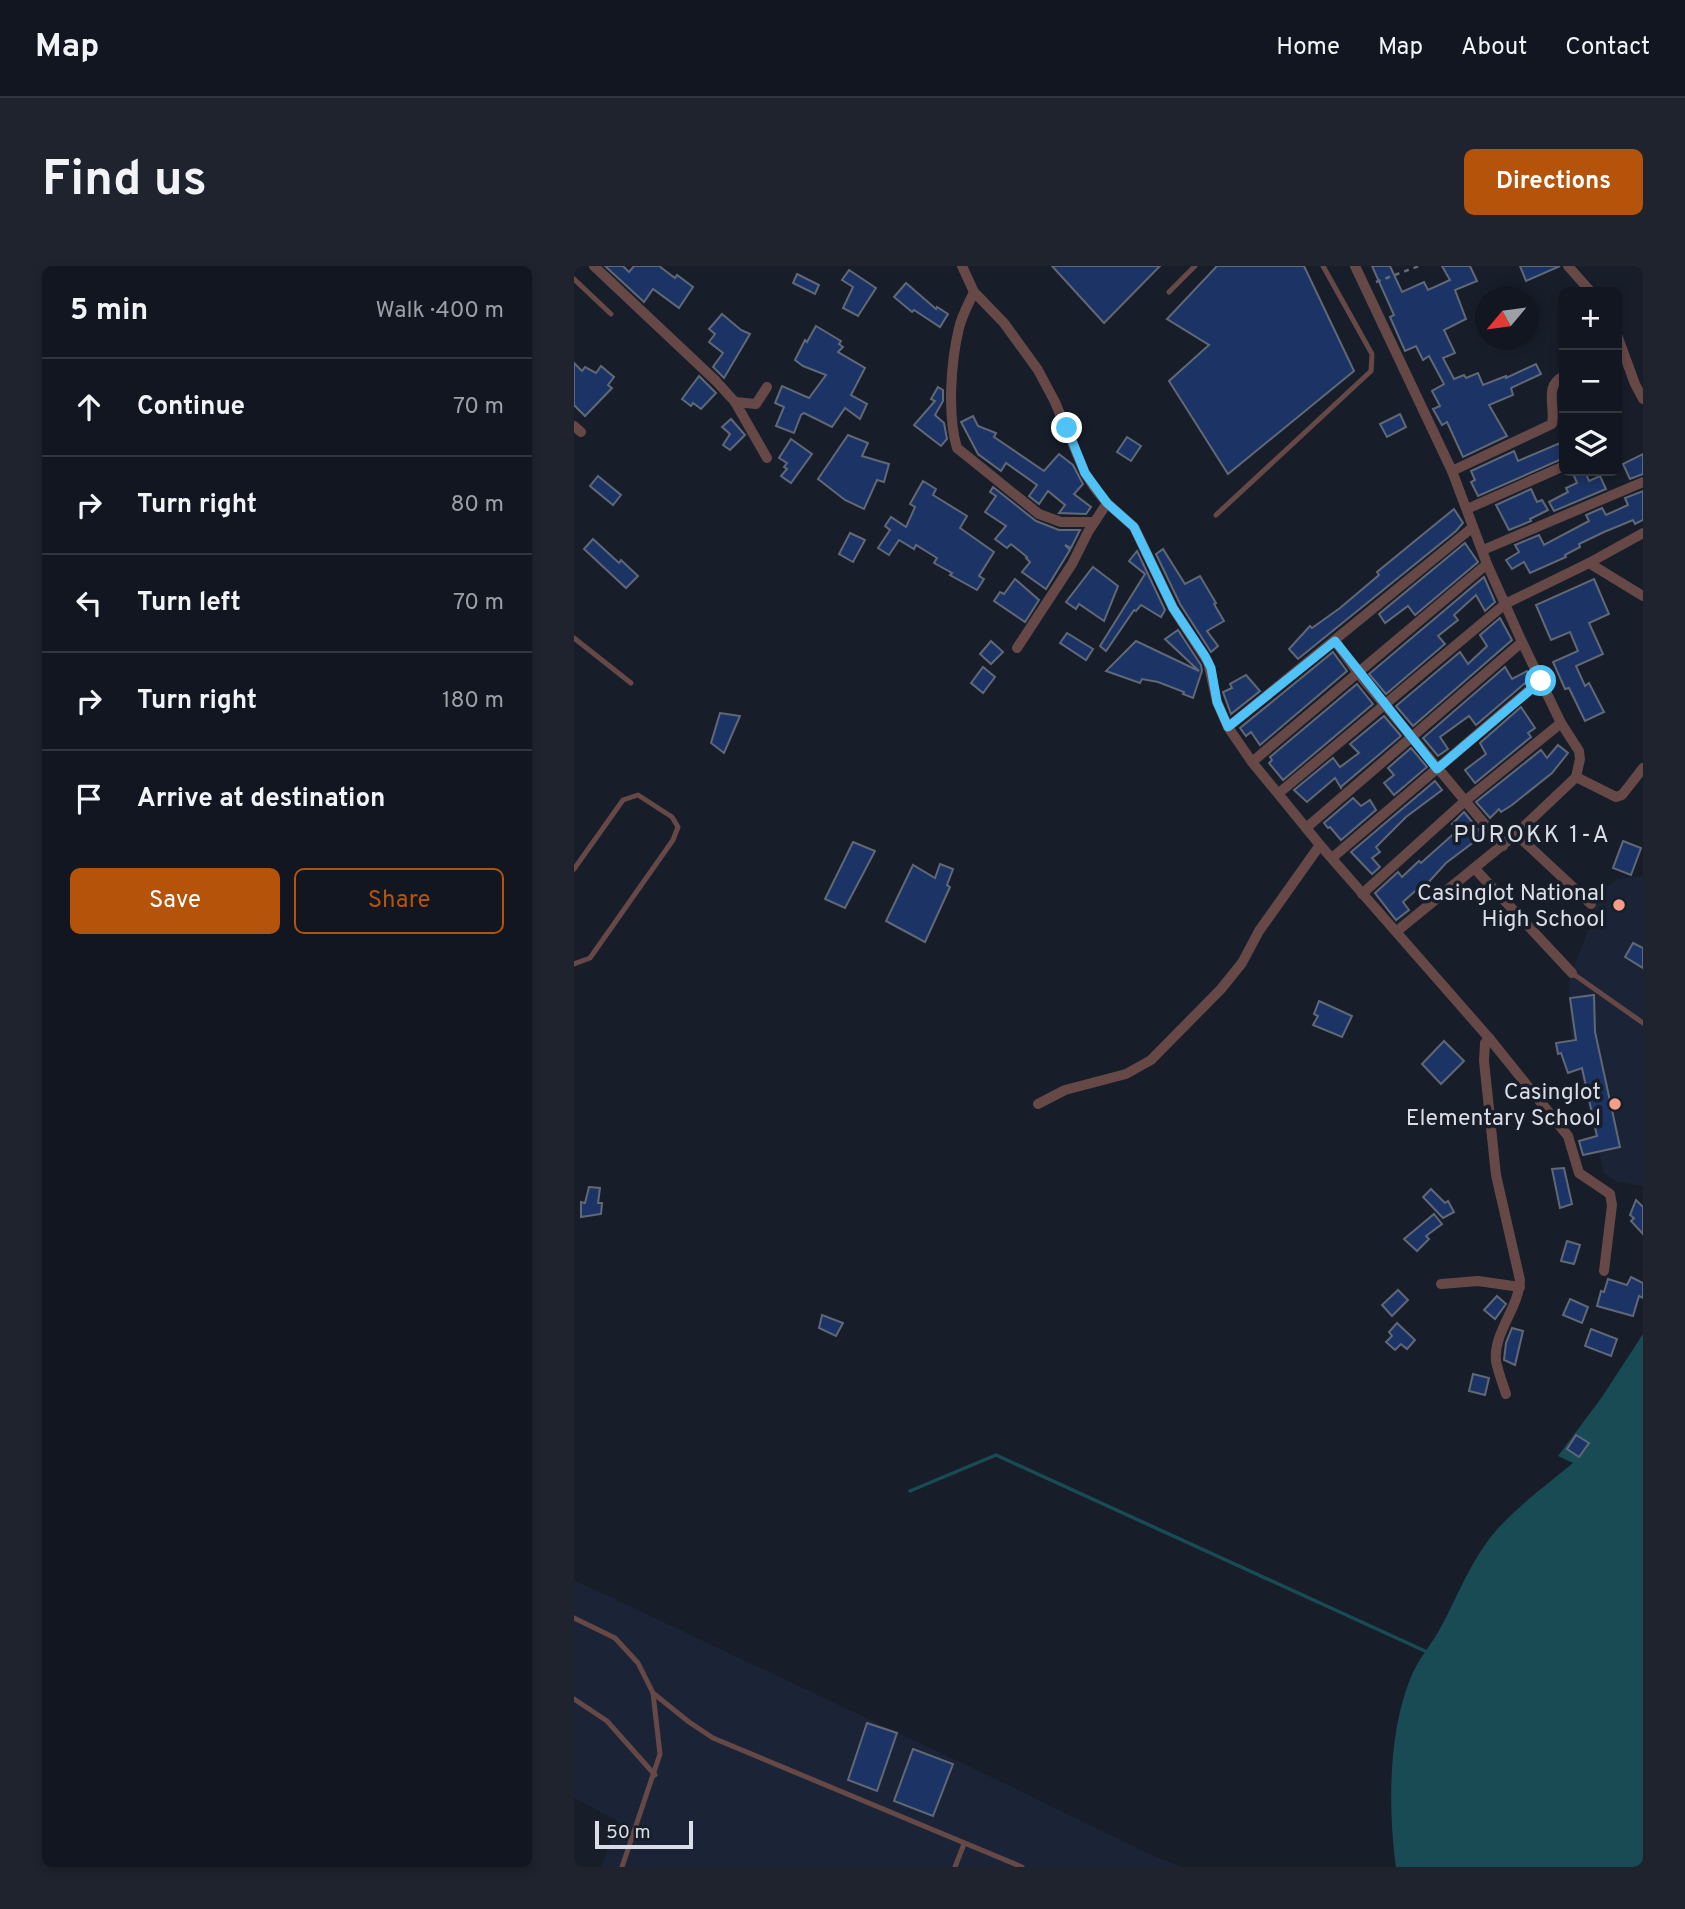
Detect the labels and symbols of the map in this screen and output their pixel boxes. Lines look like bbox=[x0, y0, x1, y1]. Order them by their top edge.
north arrow bbox=[1475, 287, 1538, 350]
route end bbox=[1051, 412, 1082, 443]
route start bbox=[1525, 665, 1556, 696]
district label: PUROKK 1-A bbox=[1453, 821, 1611, 851]
place label: Casinglot National High School bbox=[1417, 880, 1605, 935]
marker: Casinglot National High School bbox=[1611, 897, 1627, 913]
place label: Casinglot Elementary School bbox=[1406, 1079, 1601, 1134]
marker: Casinglot Elementary School bbox=[1607, 1096, 1623, 1112]
scale bar bbox=[595, 1818, 693, 1850]

